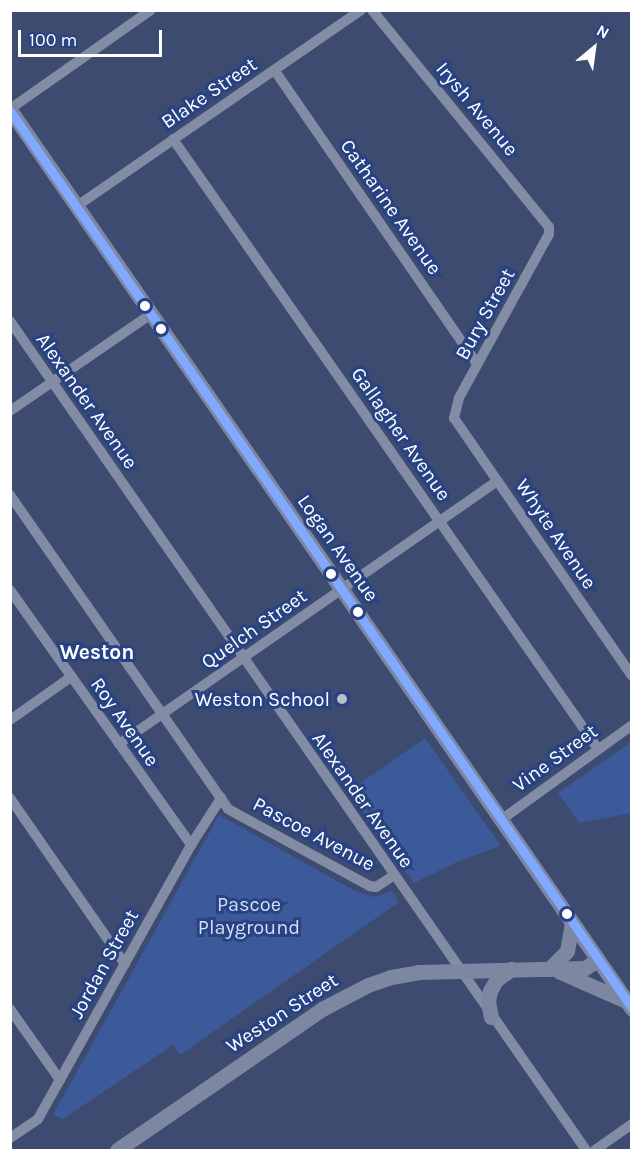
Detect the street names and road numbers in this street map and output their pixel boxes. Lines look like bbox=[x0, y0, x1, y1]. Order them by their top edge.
street label: Blake Street bbox=[157, 52, 261, 134]
street label: Irysh Avenue bbox=[431, 57, 523, 161]
street label: Catharine Avenue bbox=[335, 135, 447, 279]
street label: Bury Street bbox=[450, 264, 520, 364]
street label: Alexander Avenue bbox=[31, 328, 143, 474]
street label: Gallagher Avenue bbox=[346, 363, 456, 505]
street label: Whyte Avenue bbox=[510, 474, 602, 594]
street label: Logan Avenue bbox=[292, 490, 384, 606]
street label: Quelch Street bbox=[197, 584, 311, 674]
street label: Roy Avenue bbox=[86, 673, 164, 771]
street label: Vine Street bbox=[508, 719, 602, 797]
street label: Alexander Avenue bbox=[307, 727, 419, 873]
street label: Pascoe Avenue bbox=[249, 792, 379, 876]
street label: Jordan Street bbox=[64, 905, 144, 1023]
street label: Weston Street bbox=[222, 968, 342, 1058]

